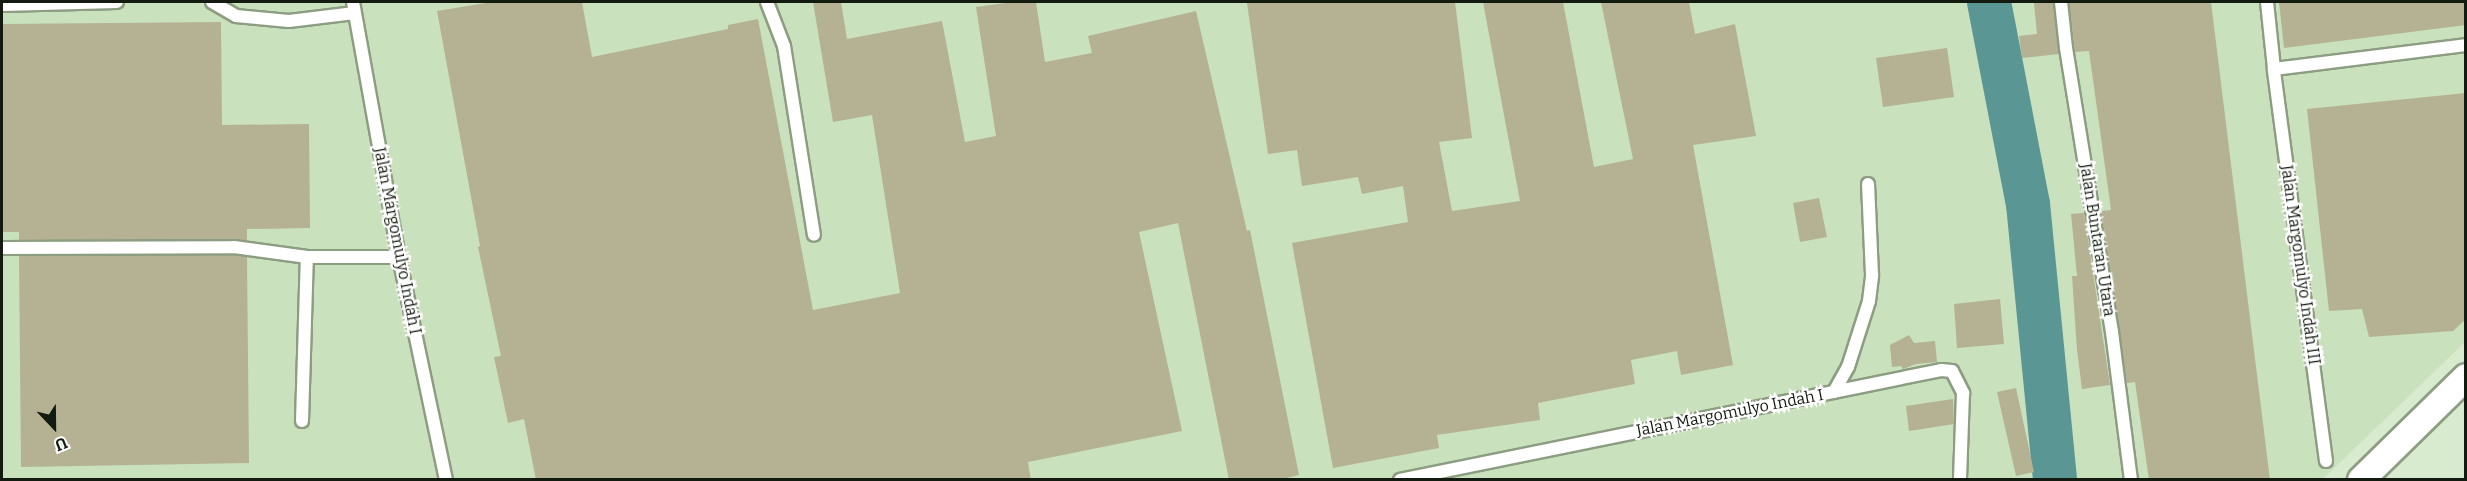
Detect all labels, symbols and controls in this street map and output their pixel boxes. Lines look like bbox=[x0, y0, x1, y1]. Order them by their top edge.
street label: Jalan Margomulyo Indah I bbox=[369, 146, 425, 336]
street label: Jalan Buntaran Utara bbox=[2075, 162, 2119, 318]
street label: Jalan Margomulyo Indah III bbox=[2276, 164, 2324, 366]
street label: Jalan Margomulyo Indah I bbox=[1635, 385, 1825, 441]
north arrow bbox=[24, 397, 84, 457]
text: U bbox=[52, 433, 70, 455]

